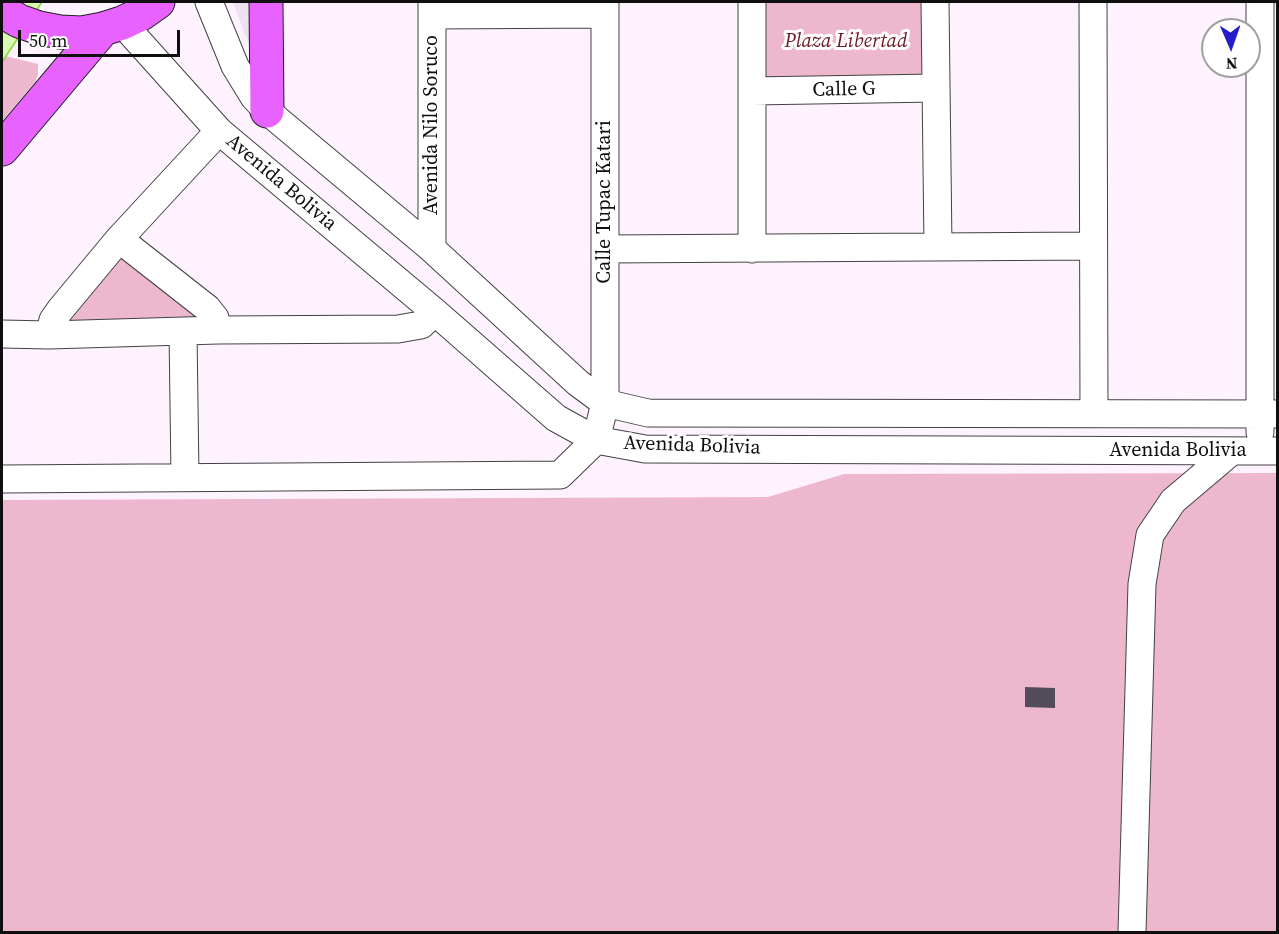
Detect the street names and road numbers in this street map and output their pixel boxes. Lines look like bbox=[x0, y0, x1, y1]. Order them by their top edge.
street label: Avenida Nilo Soruco bbox=[420, 35, 444, 215]
street label: Calle G bbox=[812, 77, 876, 103]
street label: Calle Tupac Katari bbox=[593, 120, 617, 284]
street label: Avenida Bolivia bbox=[221, 130, 341, 236]
street label: Avenida Bolivia bbox=[623, 432, 761, 460]
street label: Avenida Bolivia bbox=[1109, 439, 1247, 463]

